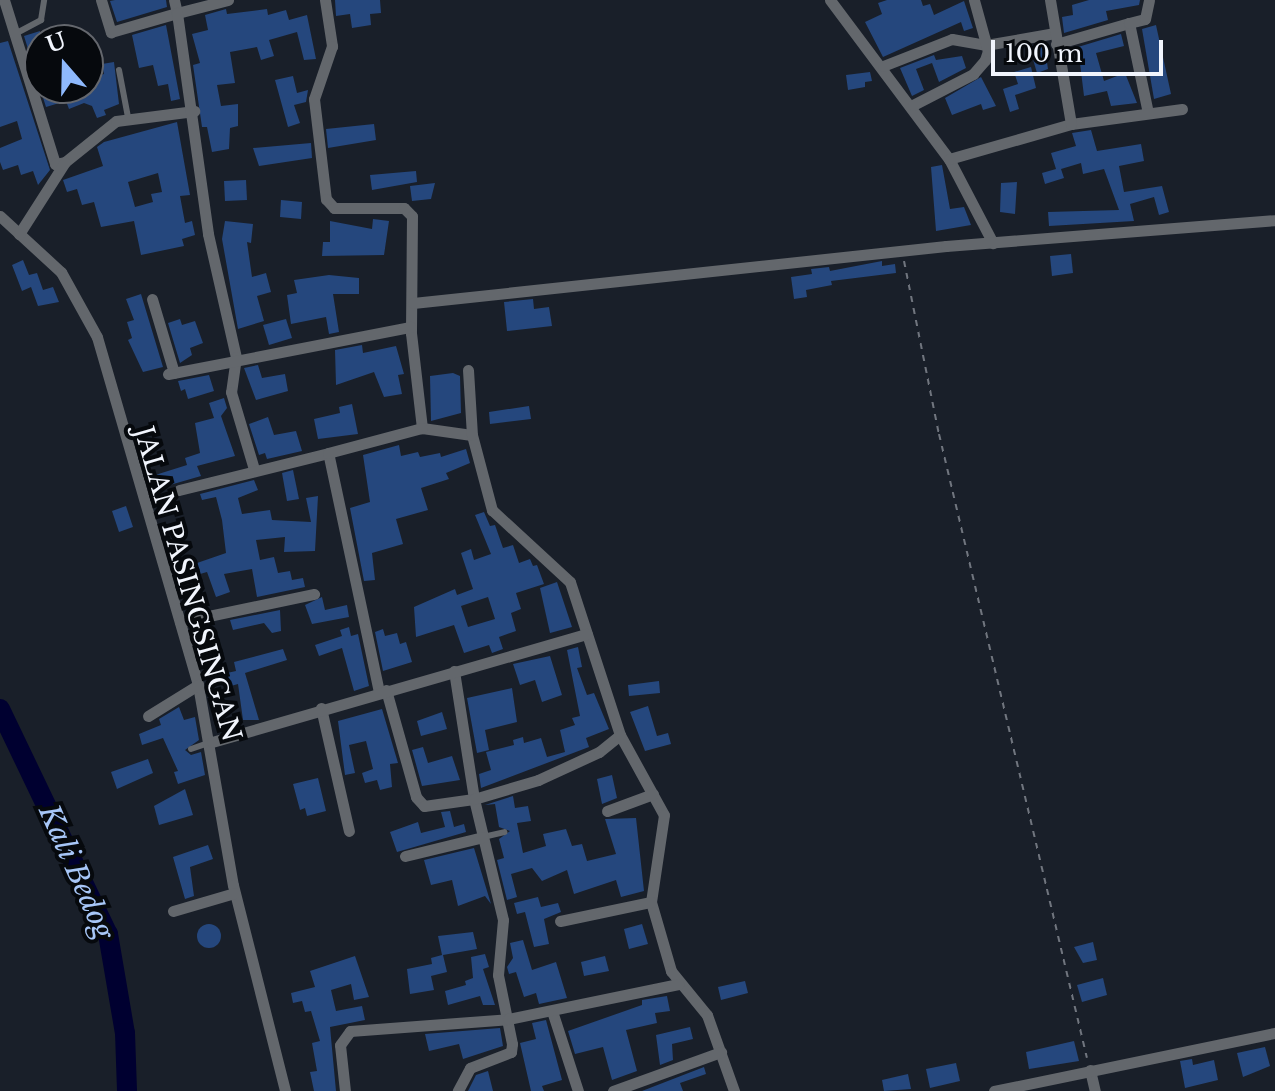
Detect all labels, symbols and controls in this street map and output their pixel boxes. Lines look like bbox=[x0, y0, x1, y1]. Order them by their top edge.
north arrow bbox=[24, 24, 104, 104]
scale bar bbox=[995, 24, 1167, 74]
text: U bbox=[43, 27, 70, 59]
text: 100 m bbox=[1005, 39, 1083, 68]
street label: JALAN PASINGSINGAN bbox=[127, 423, 247, 745]
water label: Kali Bedog bbox=[31, 799, 121, 945]

